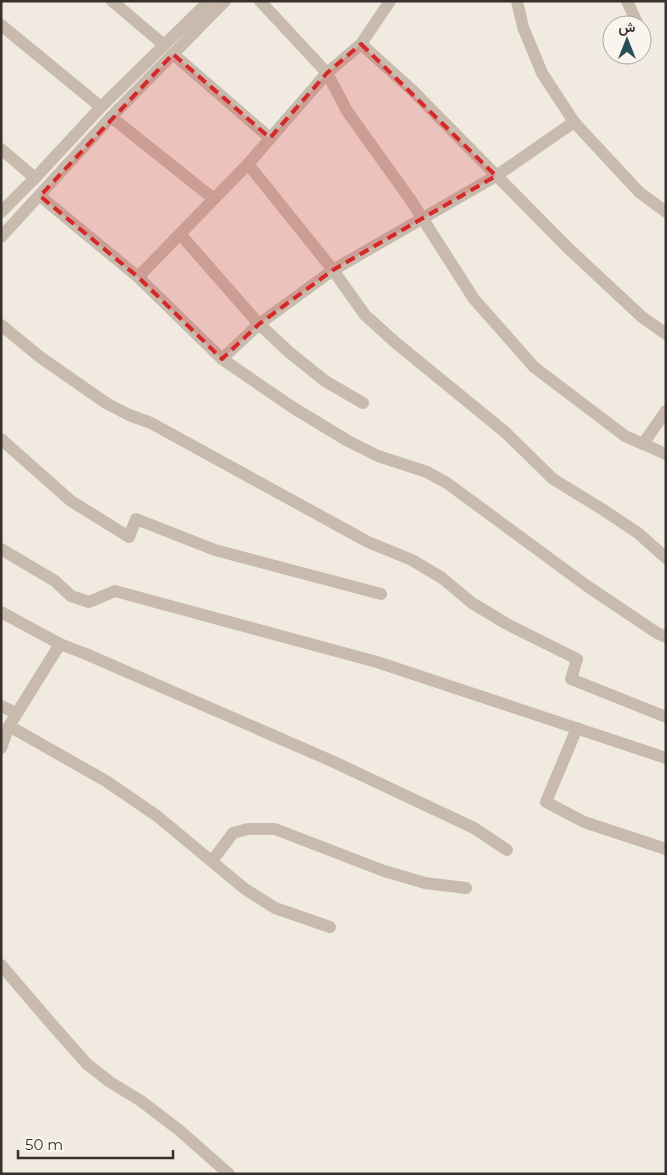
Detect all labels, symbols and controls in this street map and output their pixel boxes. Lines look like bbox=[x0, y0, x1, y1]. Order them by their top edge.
north arrow bbox=[602, 15, 652, 65]
text: ش bbox=[619, 18, 636, 36]
scale bar bbox=[18, 1128, 172, 1160]
text: 50 m bbox=[25, 1135, 63, 1154]

